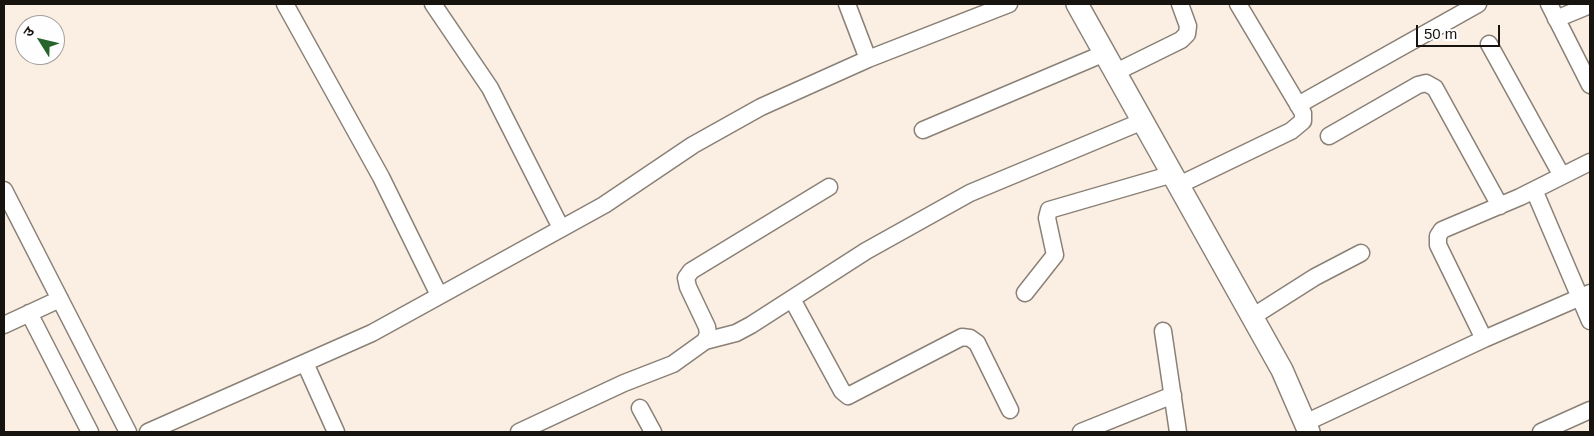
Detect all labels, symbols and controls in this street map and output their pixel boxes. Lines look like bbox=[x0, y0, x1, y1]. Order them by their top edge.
north arrow bbox=[15, 15, 65, 65]
scale bar bbox=[1419, 15, 1503, 47]
text: उ bbox=[20, 24, 38, 40]
text: 50 m bbox=[1424, 25, 1457, 42]

